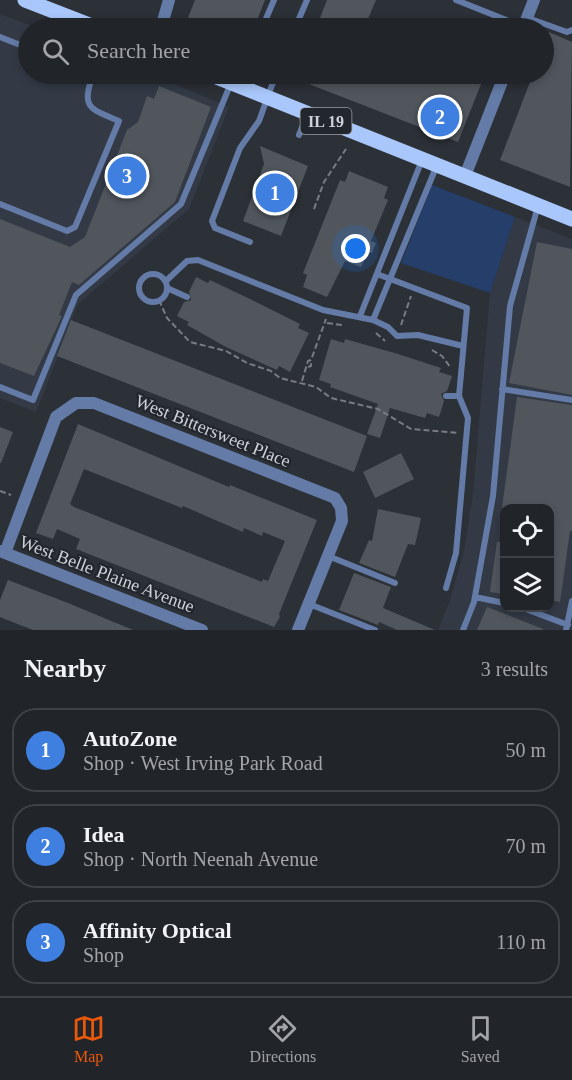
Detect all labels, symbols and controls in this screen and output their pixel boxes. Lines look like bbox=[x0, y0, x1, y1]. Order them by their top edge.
search box bbox=[18, 18, 554, 84]
icon: search bbox=[39, 35, 72, 68]
text: Search here bbox=[87, 38, 190, 63]
pin: 2 bbox=[420, 94, 460, 140]
road number: IL 19 bbox=[300, 108, 352, 134]
pin: 3 bbox=[108, 154, 146, 198]
pin: 1 bbox=[256, 170, 294, 216]
your location bbox=[341, 234, 370, 263]
street label: West Bittersweet Place bbox=[133, 391, 293, 471]
map controls bbox=[500, 504, 554, 612]
button: locate bbox=[500, 504, 554, 558]
street label: West Belle Plaine Avenue bbox=[17, 531, 197, 617]
button: layers bbox=[500, 558, 554, 612]
text: Nearby bbox=[24, 654, 106, 683]
text: 3 results bbox=[481, 658, 548, 680]
text: AutoZone bbox=[83, 726, 177, 751]
text: 1 bbox=[41, 739, 51, 761]
text: 50 m bbox=[505, 739, 546, 761]
text: Shop · West Irving Park Road bbox=[83, 752, 323, 774]
text: Idea bbox=[83, 822, 125, 847]
text: 2 bbox=[41, 835, 51, 857]
text: 70 m bbox=[505, 835, 546, 857]
text: Shop · North Neenah Avenue bbox=[83, 848, 318, 870]
text: Affinity Optical bbox=[83, 918, 232, 943]
text: 3 bbox=[41, 931, 51, 953]
text: 110 m bbox=[496, 931, 546, 953]
text: Shop bbox=[83, 944, 124, 966]
tab: Map bbox=[72, 1012, 105, 1066]
tab: Directions bbox=[250, 1012, 316, 1066]
tab: Saved bbox=[461, 1012, 500, 1066]

